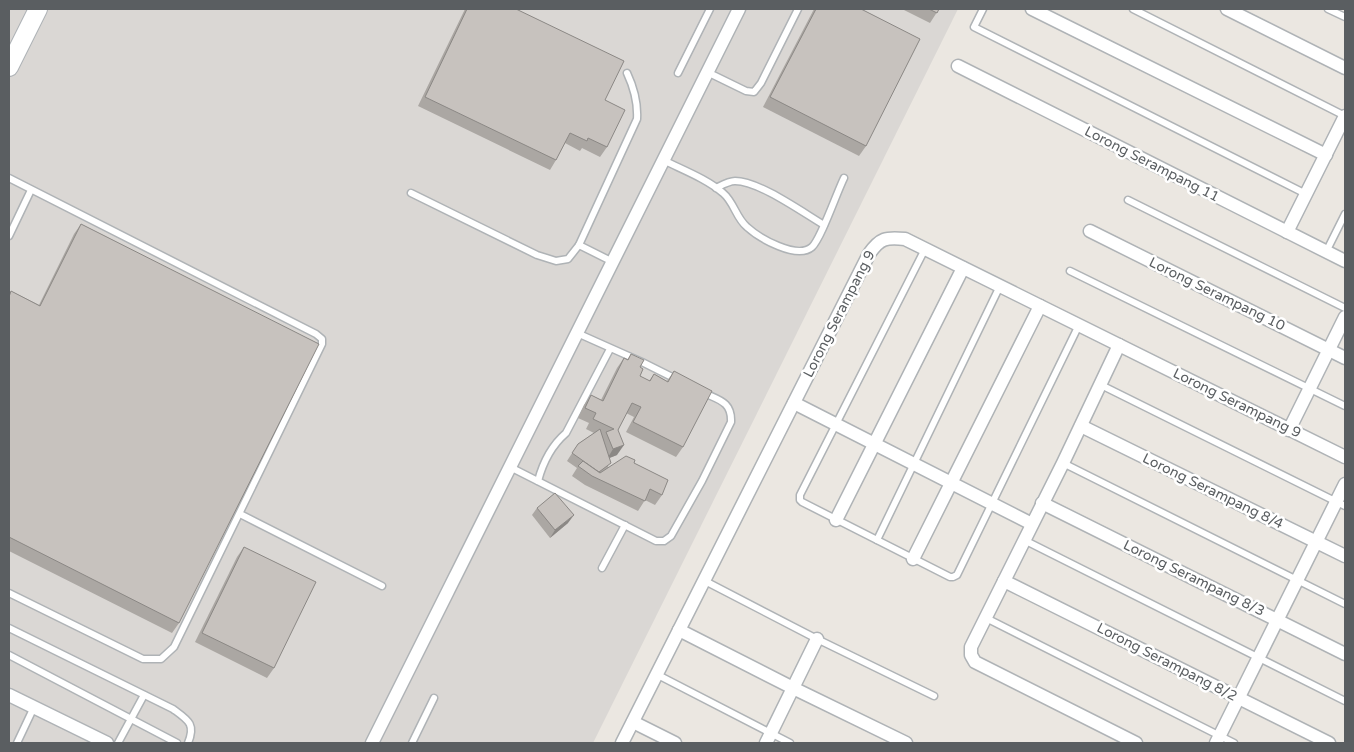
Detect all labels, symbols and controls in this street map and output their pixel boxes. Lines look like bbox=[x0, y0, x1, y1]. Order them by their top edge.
street label: Lorong Serampang 11 bbox=[1082, 123, 1222, 205]
street label: Lorong Serampang 9 bbox=[800, 248, 878, 380]
street label: Lorong Serampang 10 bbox=[1146, 254, 1288, 334]
street label: Lorong Serampang 9 bbox=[1170, 365, 1304, 441]
street label: Lorong Serampang 8/4 bbox=[1140, 449, 1286, 533]
street label: Lorong Serampang 8/3 bbox=[1120, 536, 1268, 620]
street label: Lorong Serampang 8/2 bbox=[1094, 619, 1240, 705]

